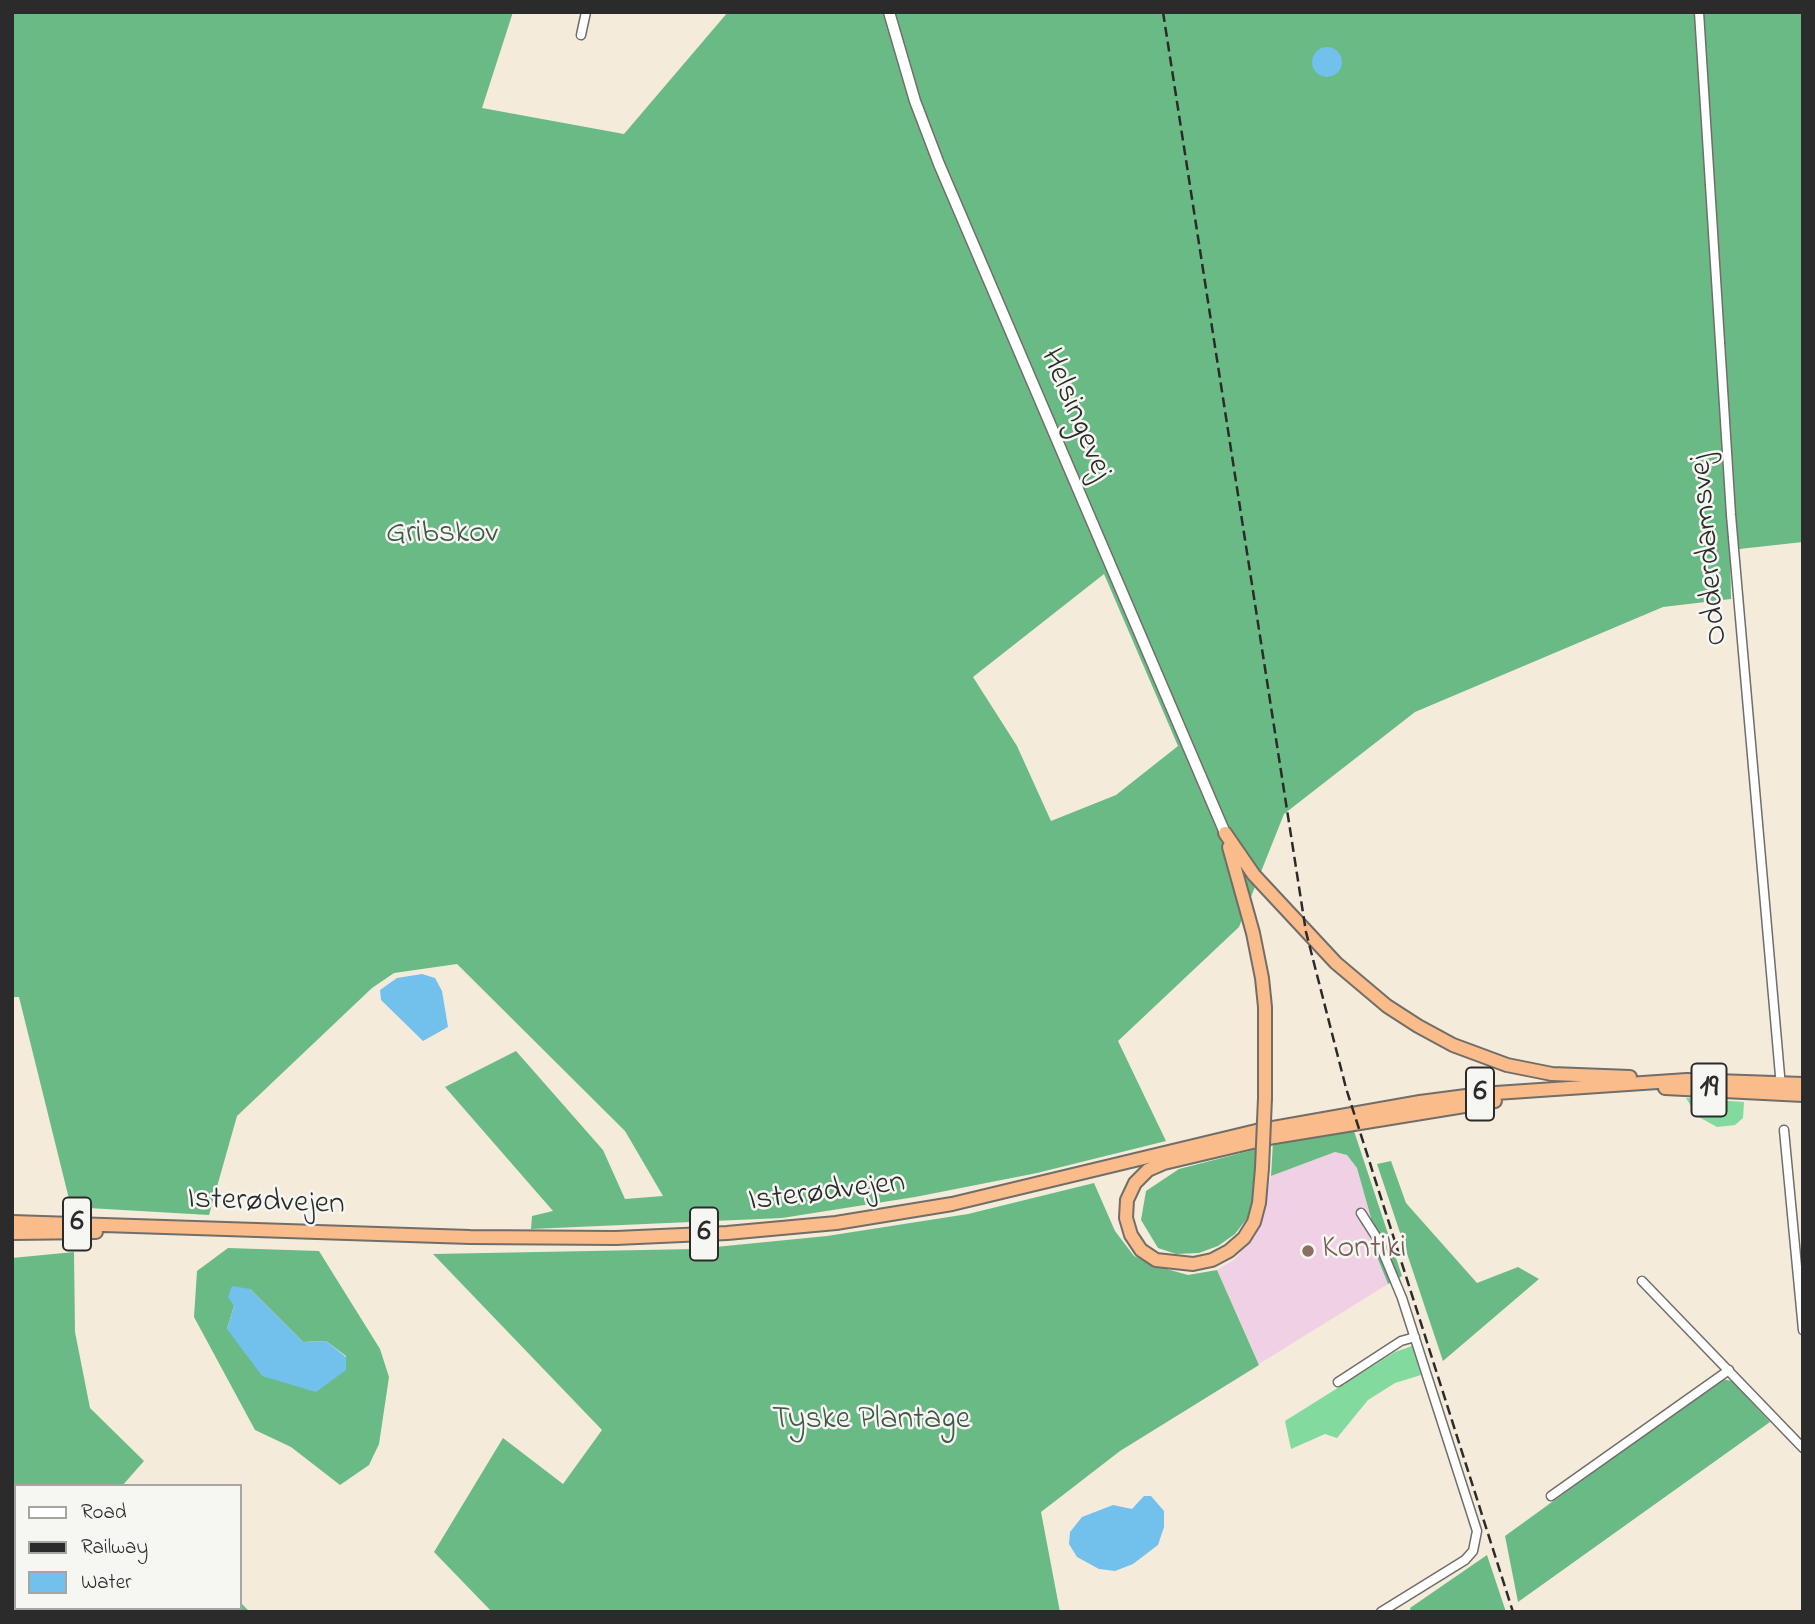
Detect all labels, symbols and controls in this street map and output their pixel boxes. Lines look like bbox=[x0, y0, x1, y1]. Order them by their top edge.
street label: Helsingevej bbox=[1029, 344, 1119, 486]
street label: Odderdamsvej bbox=[1684, 453, 1738, 647]
park label: Gribskov bbox=[386, 517, 498, 555]
road number: 19 bbox=[1692, 1064, 1726, 1116]
road number: 6 bbox=[1466, 1068, 1494, 1120]
street label: Isterødvejen bbox=[746, 1165, 908, 1223]
street label: Isterødvejen bbox=[187, 1182, 345, 1226]
road number: 6 bbox=[63, 1198, 91, 1250]
road number: 6 bbox=[690, 1208, 718, 1260]
place label: Kontiki bbox=[1322, 1232, 1406, 1270]
marker: Kontiki bbox=[1300, 1243, 1316, 1259]
park label: Tyske Plantage bbox=[772, 1403, 970, 1441]
legend bbox=[14, 1484, 242, 1610]
text: Road bbox=[81, 1498, 127, 1528]
text: Railway bbox=[81, 1533, 148, 1563]
text: Water bbox=[81, 1568, 132, 1598]

